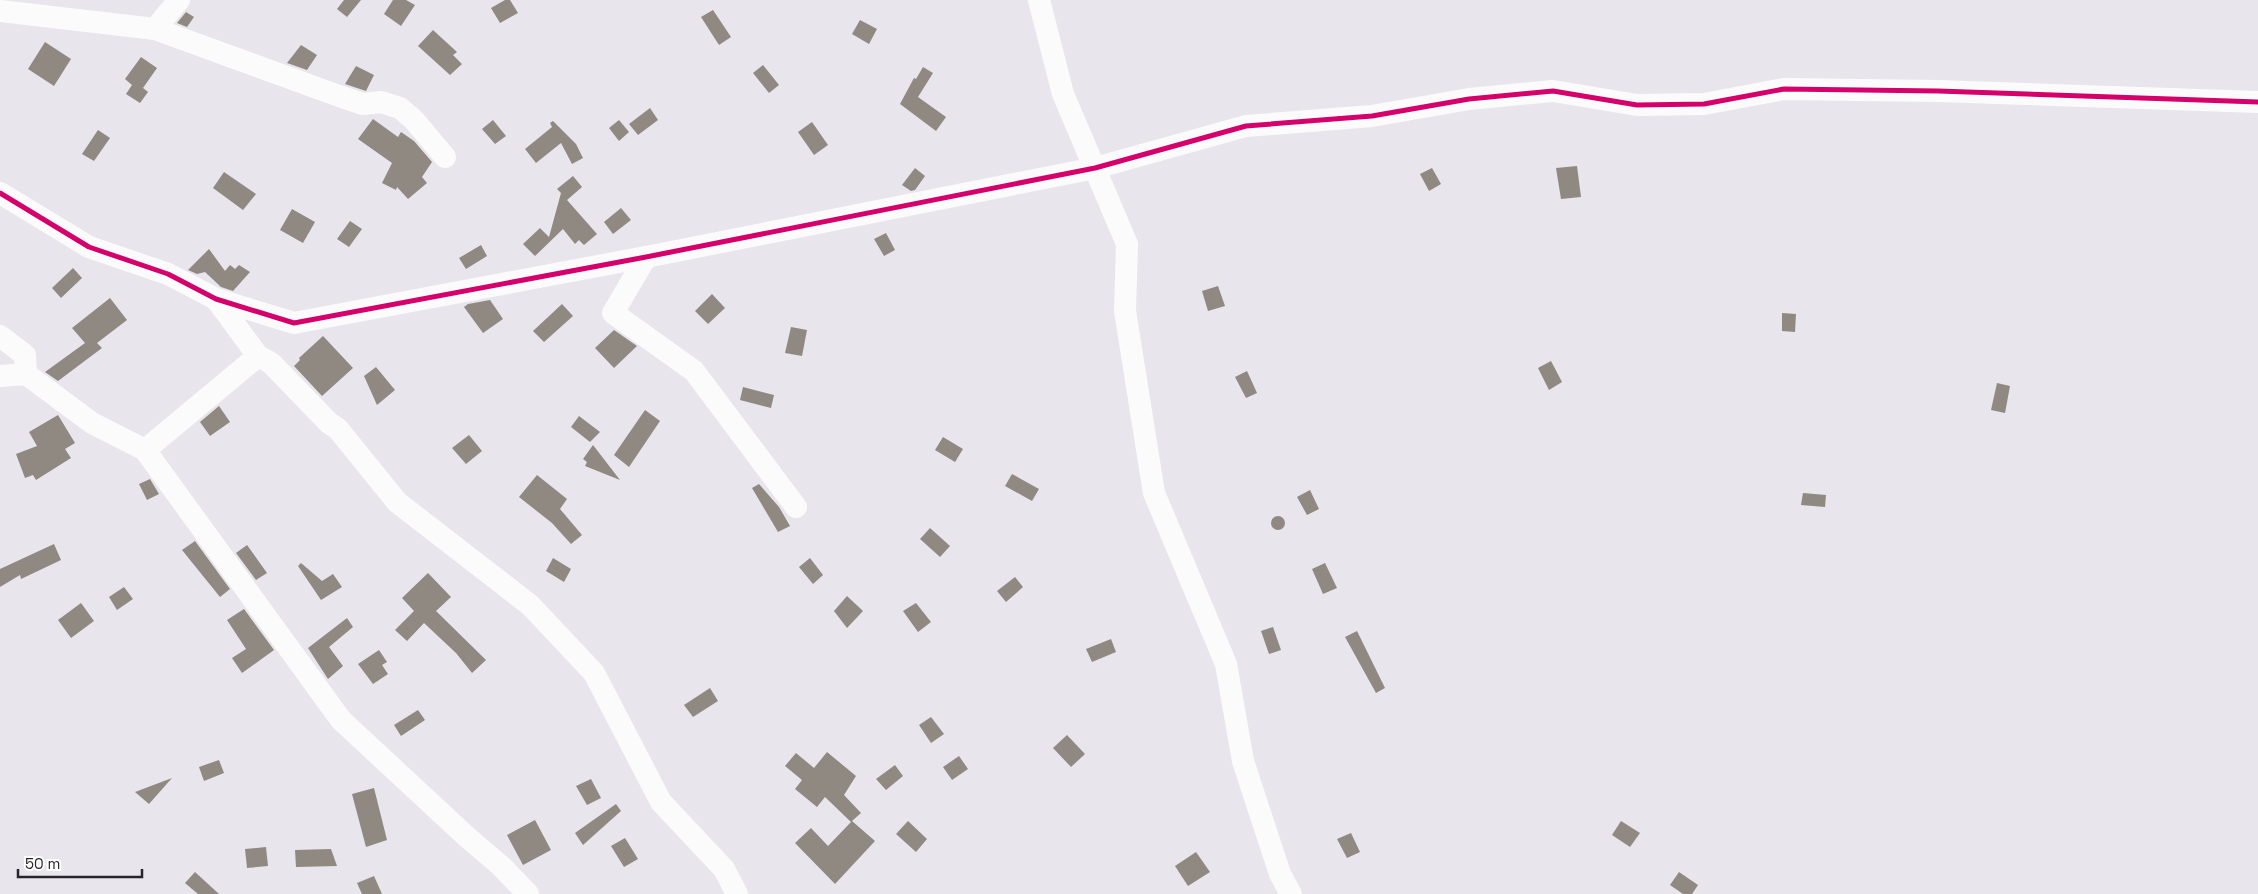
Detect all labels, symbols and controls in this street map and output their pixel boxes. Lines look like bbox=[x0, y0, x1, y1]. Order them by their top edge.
scale bar bbox=[18, 846, 141, 878]
text: 50 m bbox=[25, 854, 60, 873]

